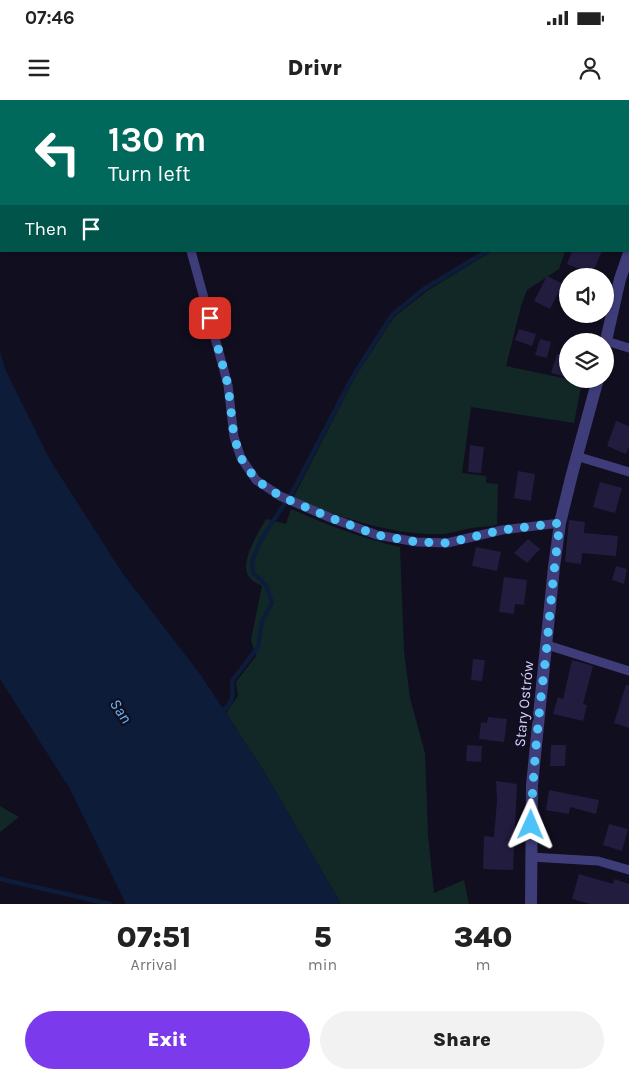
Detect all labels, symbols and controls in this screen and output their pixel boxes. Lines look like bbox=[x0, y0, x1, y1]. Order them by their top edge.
text: 07:46 bbox=[25, 7, 74, 29]
icon: menu bbox=[25, 54, 53, 82]
icon: person bbox=[576, 54, 604, 82]
text: Drivr bbox=[287, 55, 342, 81]
text: 130 m bbox=[108, 119, 206, 160]
icon: left bbox=[25, 120, 90, 185]
text: Turn left bbox=[108, 161, 191, 187]
icon: arrive bbox=[77, 215, 105, 243]
text: Then bbox=[25, 218, 67, 240]
map controls bbox=[559, 268, 614, 388]
button: sound bbox=[559, 268, 614, 323]
pin bbox=[189, 297, 231, 339]
icon: arrive bbox=[196, 304, 224, 332]
button: layers bbox=[559, 333, 614, 388]
street label: Stary Ostrów bbox=[511, 660, 537, 748]
water label: San bbox=[106, 695, 136, 727]
position arrow bbox=[504, 798, 556, 850]
text: 07:51 bbox=[116, 919, 191, 955]
text: 5 bbox=[313, 919, 331, 955]
text: 340 bbox=[454, 919, 513, 955]
text: Arrival bbox=[130, 955, 177, 974]
text: min bbox=[308, 955, 337, 974]
text: m bbox=[476, 955, 491, 974]
button: Exit bbox=[25, 1011, 310, 1069]
button: Share bbox=[320, 1011, 604, 1069]

